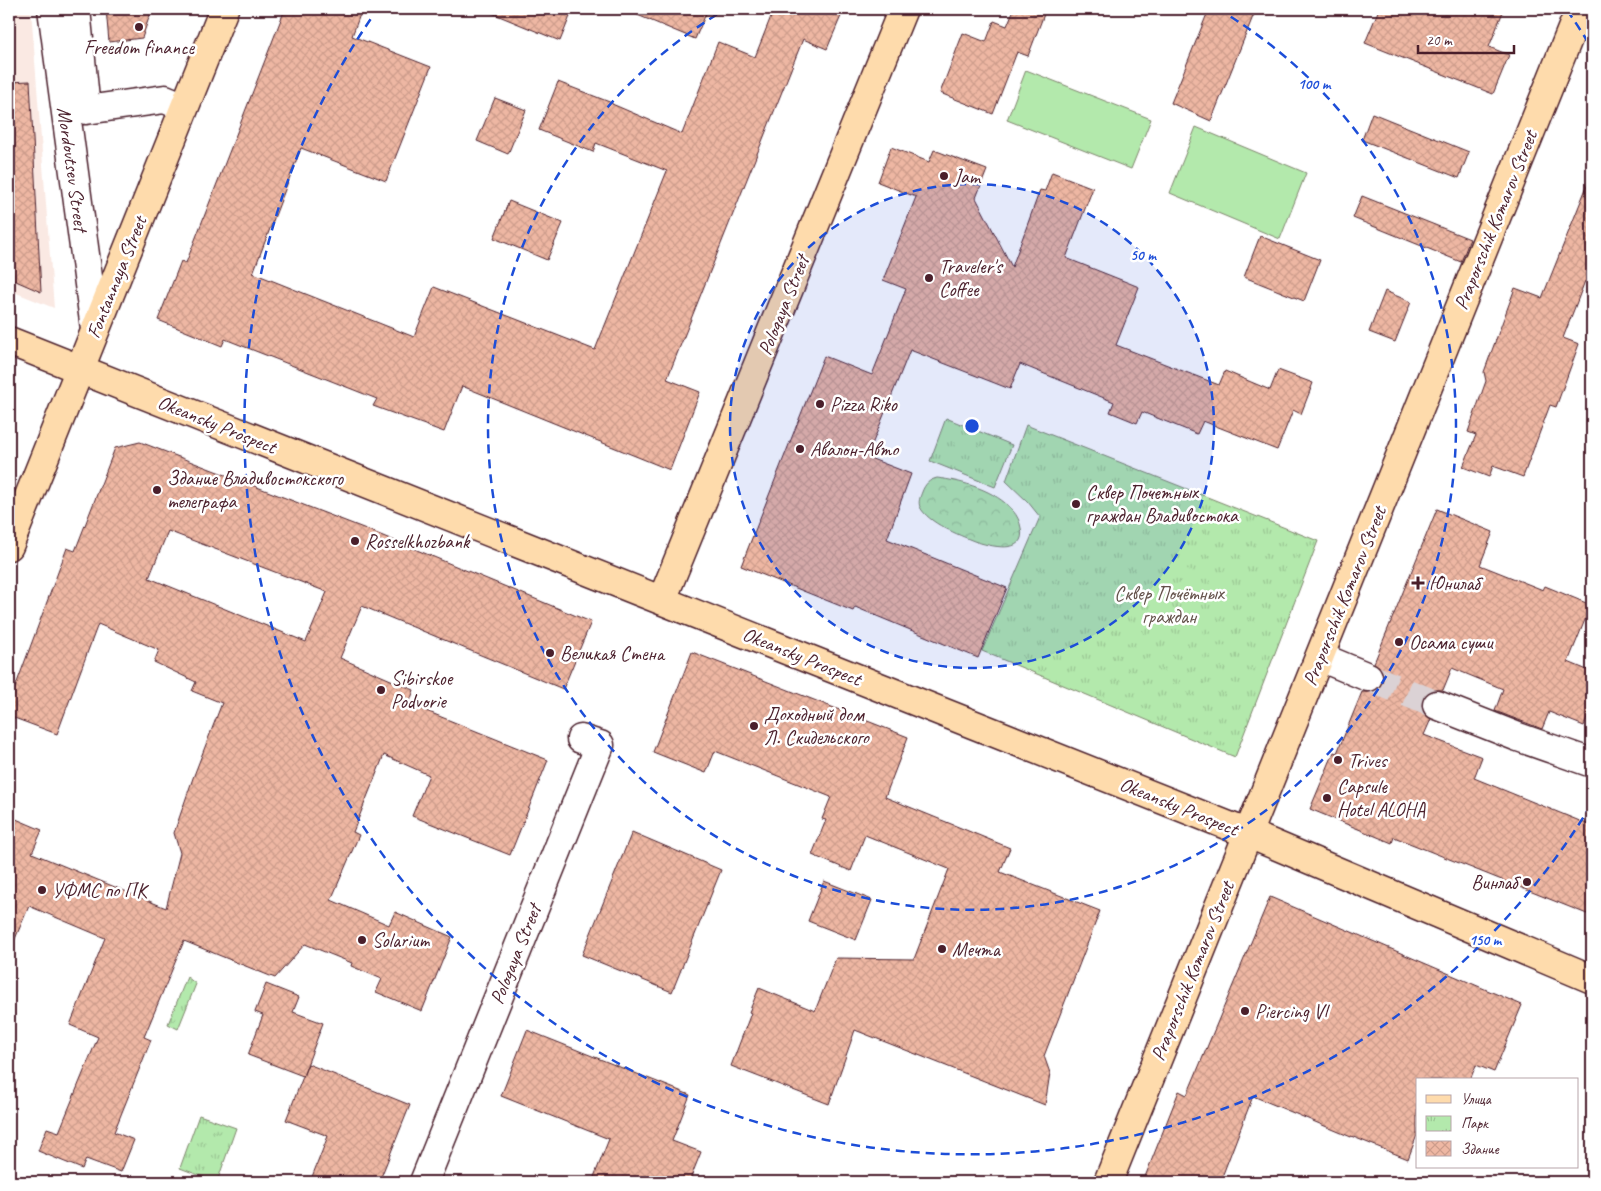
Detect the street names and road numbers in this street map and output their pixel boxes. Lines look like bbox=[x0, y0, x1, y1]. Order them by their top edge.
street label: Mordovtsev Street bbox=[51, 105, 94, 236]
street label: Praporschik Komarov Street bbox=[1448, 125, 1544, 313]
street label: Fontannaya Street bbox=[81, 210, 153, 342]
street label: Pologaya Street bbox=[752, 248, 816, 359]
street label: Okeansky Prospect bbox=[154, 389, 282, 460]
street label: Praporschik Komarov Street bbox=[1297, 501, 1393, 689]
street label: Okeansky Prospect bbox=[739, 621, 867, 692]
street label: Okeansky Prospect bbox=[1116, 771, 1244, 842]
street label: Praporschik Komarov Street bbox=[1145, 876, 1241, 1064]
street label: Pologaya Street bbox=[484, 897, 548, 1008]

